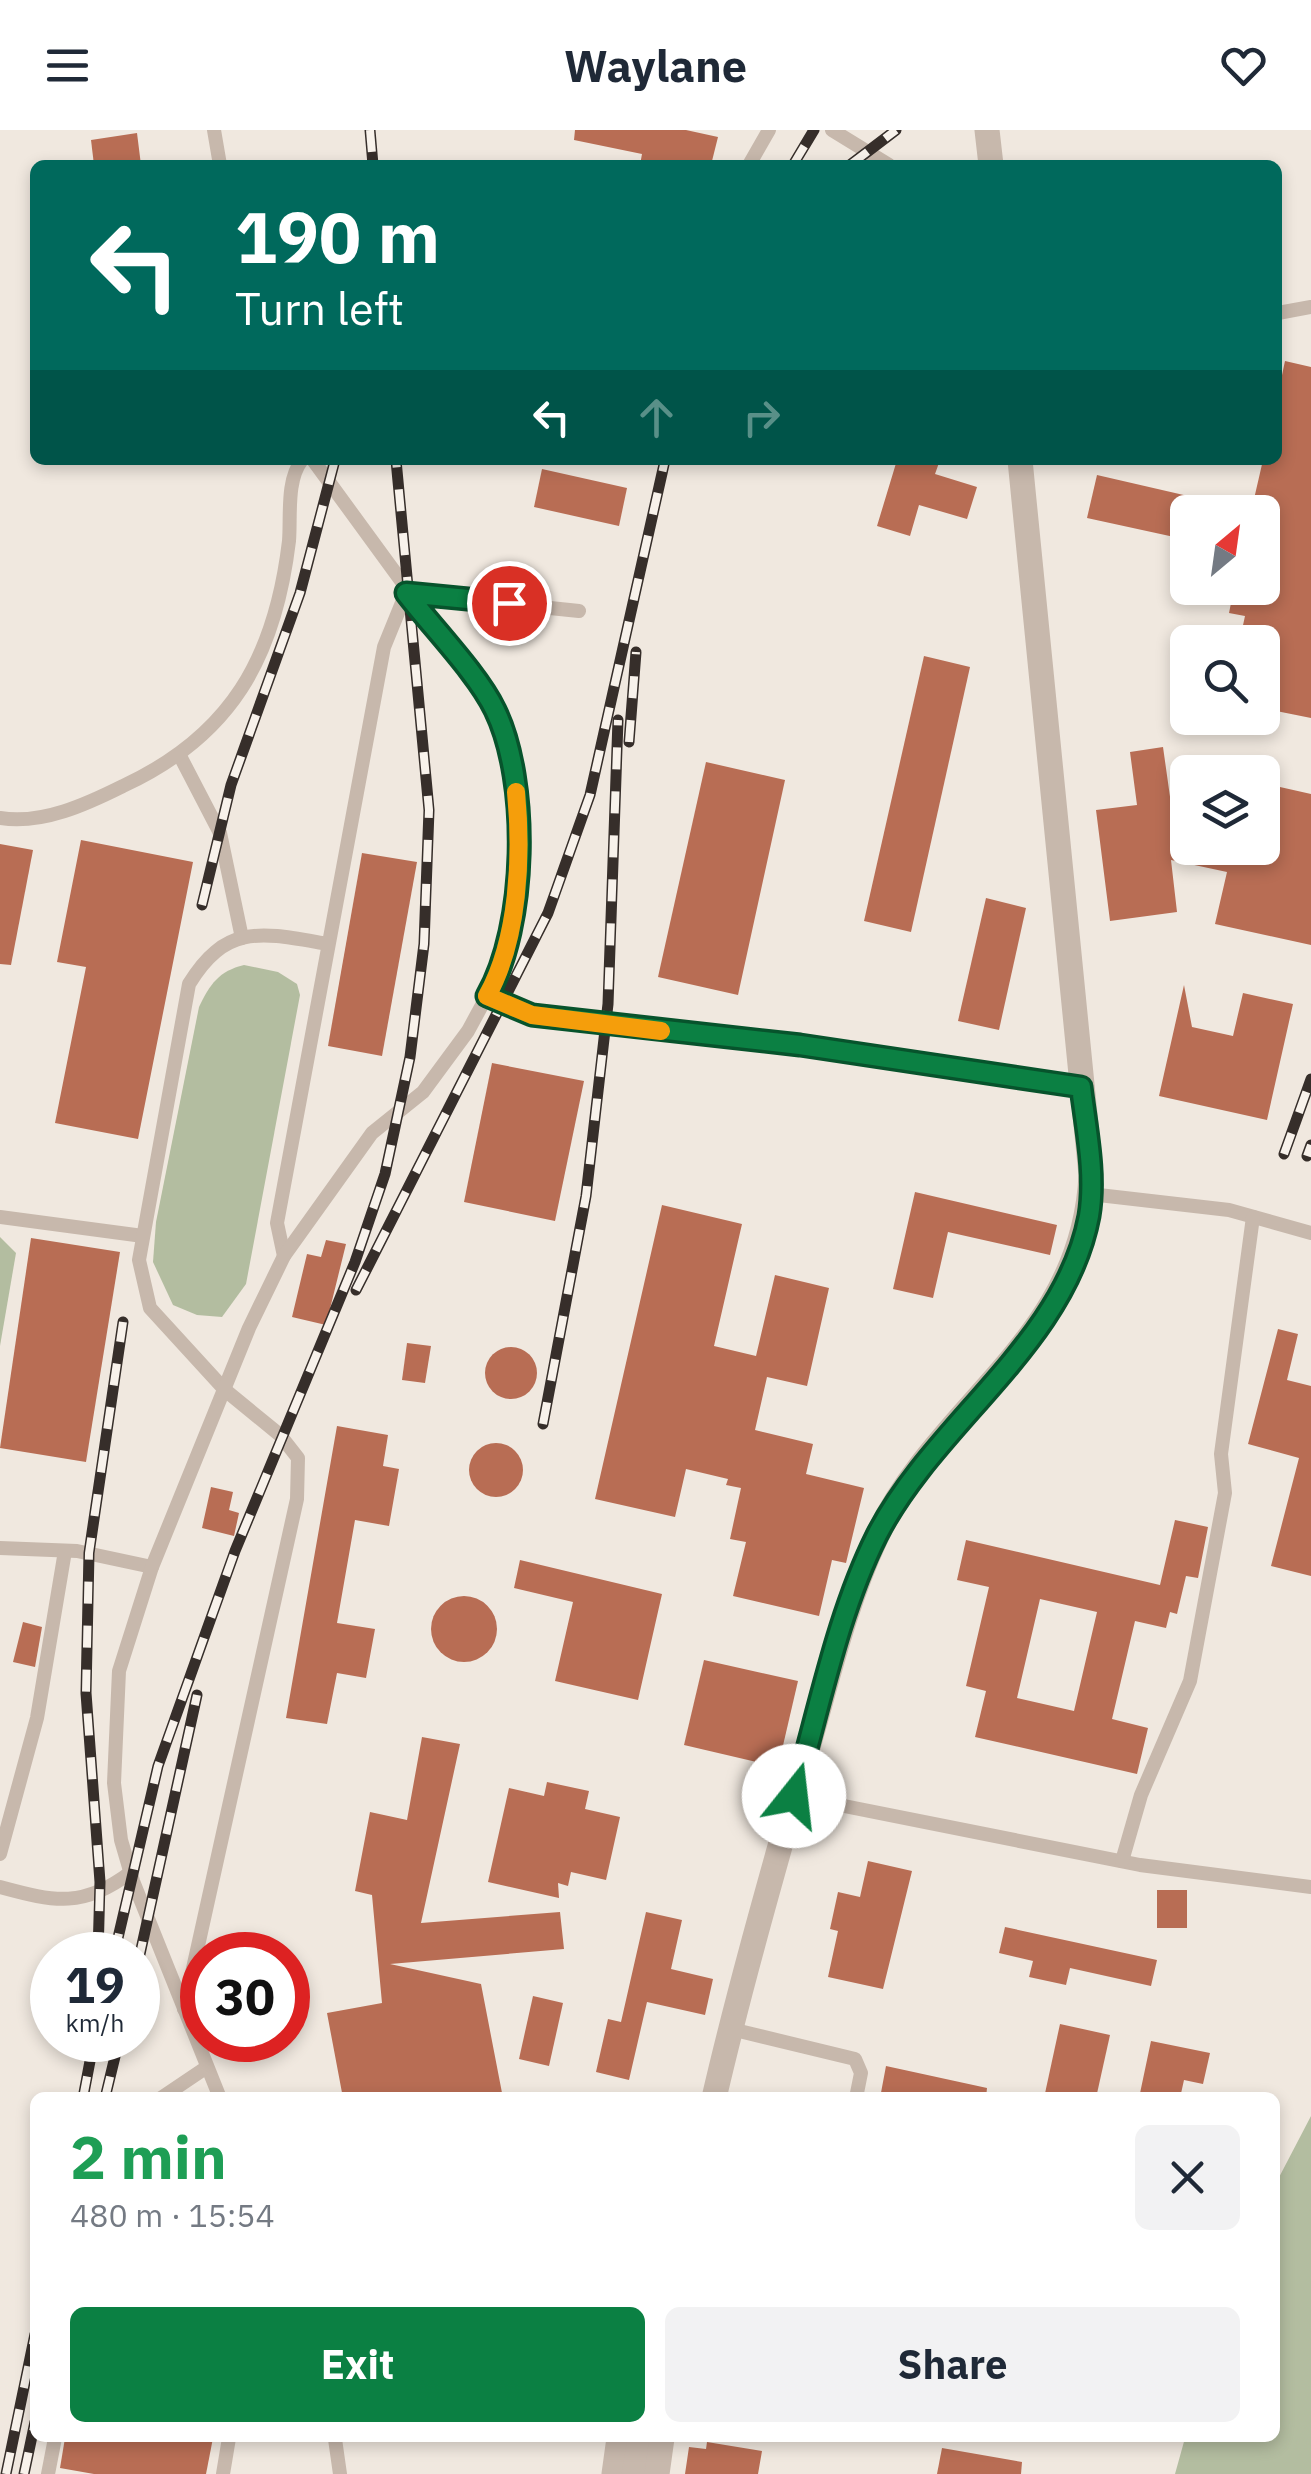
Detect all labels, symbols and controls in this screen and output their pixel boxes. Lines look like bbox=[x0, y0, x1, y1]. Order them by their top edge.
text: Waylane bbox=[564, 36, 747, 94]
icon: menu bbox=[40, 38, 95, 93]
icon: heart bbox=[1216, 38, 1271, 93]
text: 190 m bbox=[235, 191, 440, 282]
icon: left bbox=[70, 200, 200, 330]
text: Turn left bbox=[235, 279, 404, 337]
icon: left bbox=[524, 390, 579, 445]
icon: ahead bbox=[629, 390, 684, 445]
icon: right bbox=[734, 390, 789, 445]
north arrow bbox=[1170, 495, 1280, 605]
map controls bbox=[1170, 495, 1280, 865]
pin bbox=[467, 561, 552, 646]
icon: arrive bbox=[482, 576, 537, 631]
button: search bbox=[1170, 625, 1280, 735]
button: layers bbox=[1170, 755, 1280, 865]
position arrow bbox=[742, 1744, 846, 1848]
speed limit sign: 30 bbox=[180, 1932, 310, 2062]
text: 19 bbox=[65, 1952, 125, 2017]
text: km/h bbox=[66, 2006, 124, 2039]
text: 2 min bbox=[70, 2117, 227, 2196]
button: close bbox=[1135, 2125, 1240, 2230]
text: 480 m · 15:54 bbox=[70, 2194, 275, 2236]
button: Exit bbox=[70, 2307, 645, 2422]
button: Share bbox=[665, 2307, 1240, 2422]

